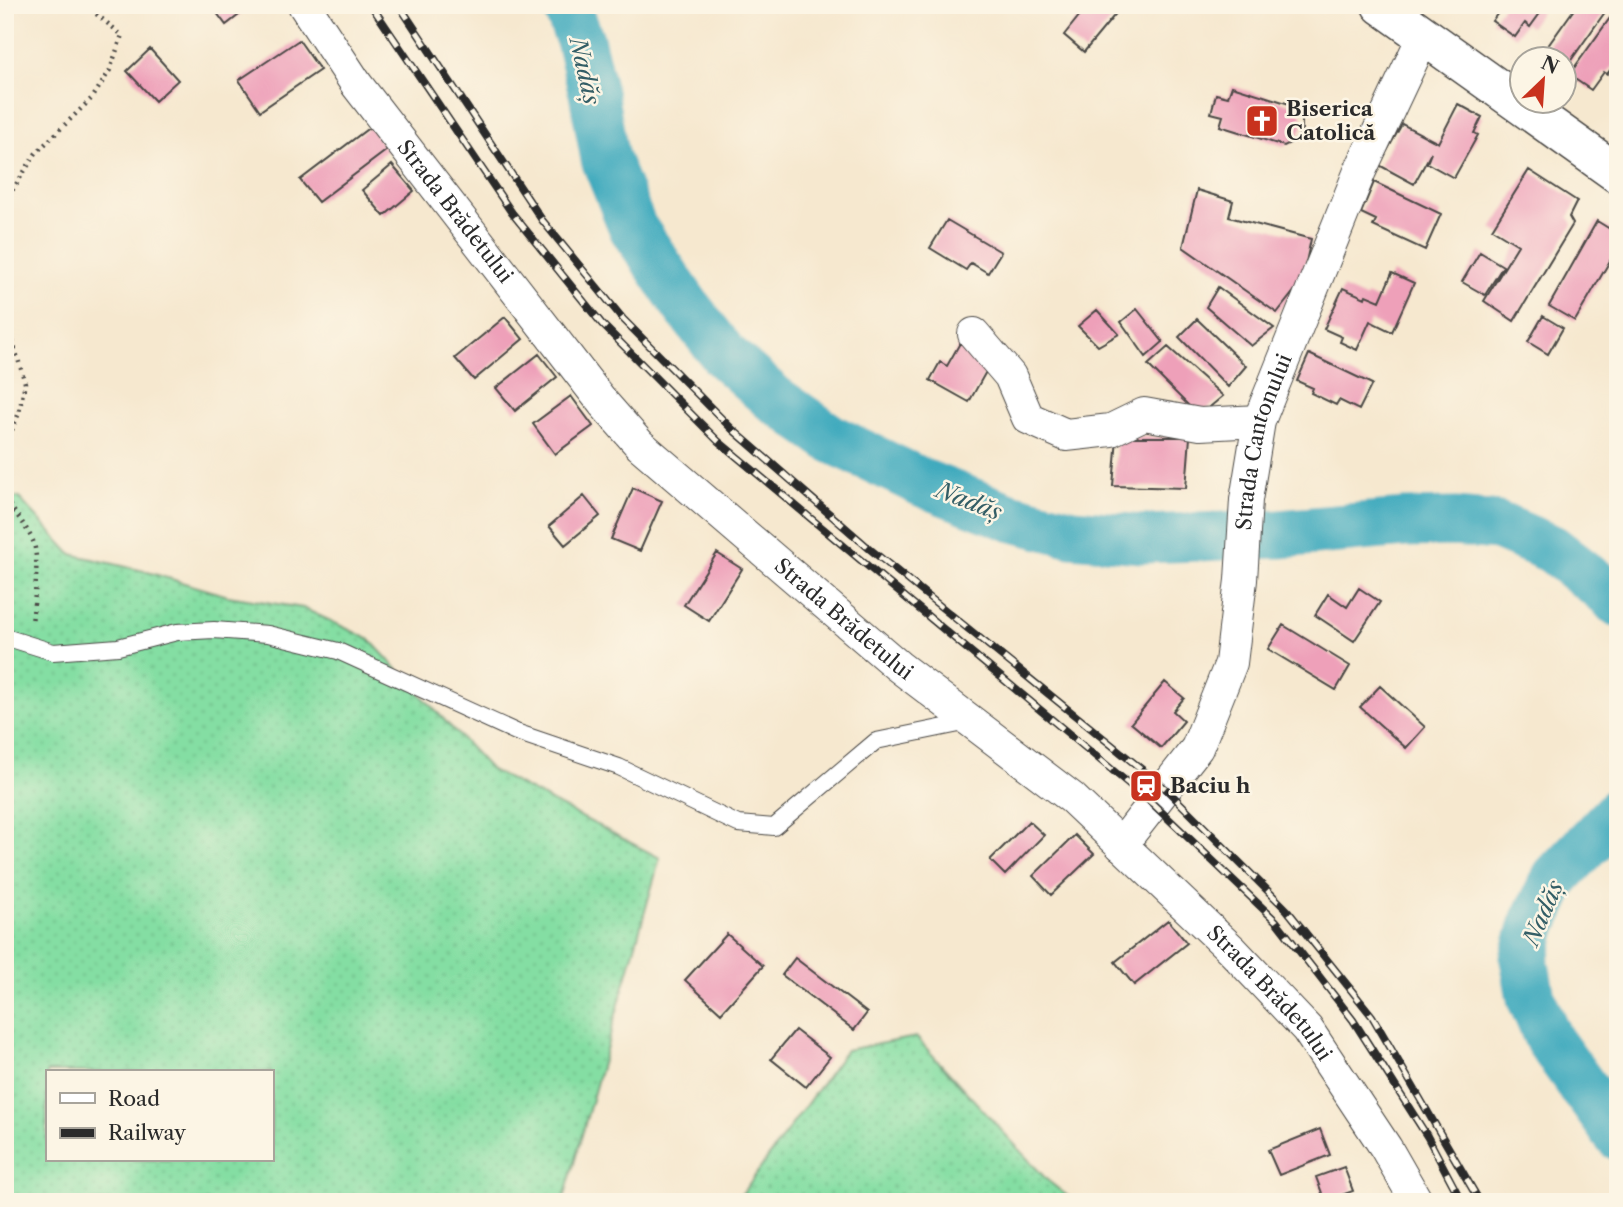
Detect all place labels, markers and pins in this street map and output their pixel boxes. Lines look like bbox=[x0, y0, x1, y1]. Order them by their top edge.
place label: Biserica Catolică bbox=[1286, 96, 1376, 145]
church icon: Biserica Catolică bbox=[1243, 102, 1281, 140]
station icon: Baciu h bbox=[1127, 767, 1165, 805]
place label: Baciu h bbox=[1170, 773, 1251, 798]

